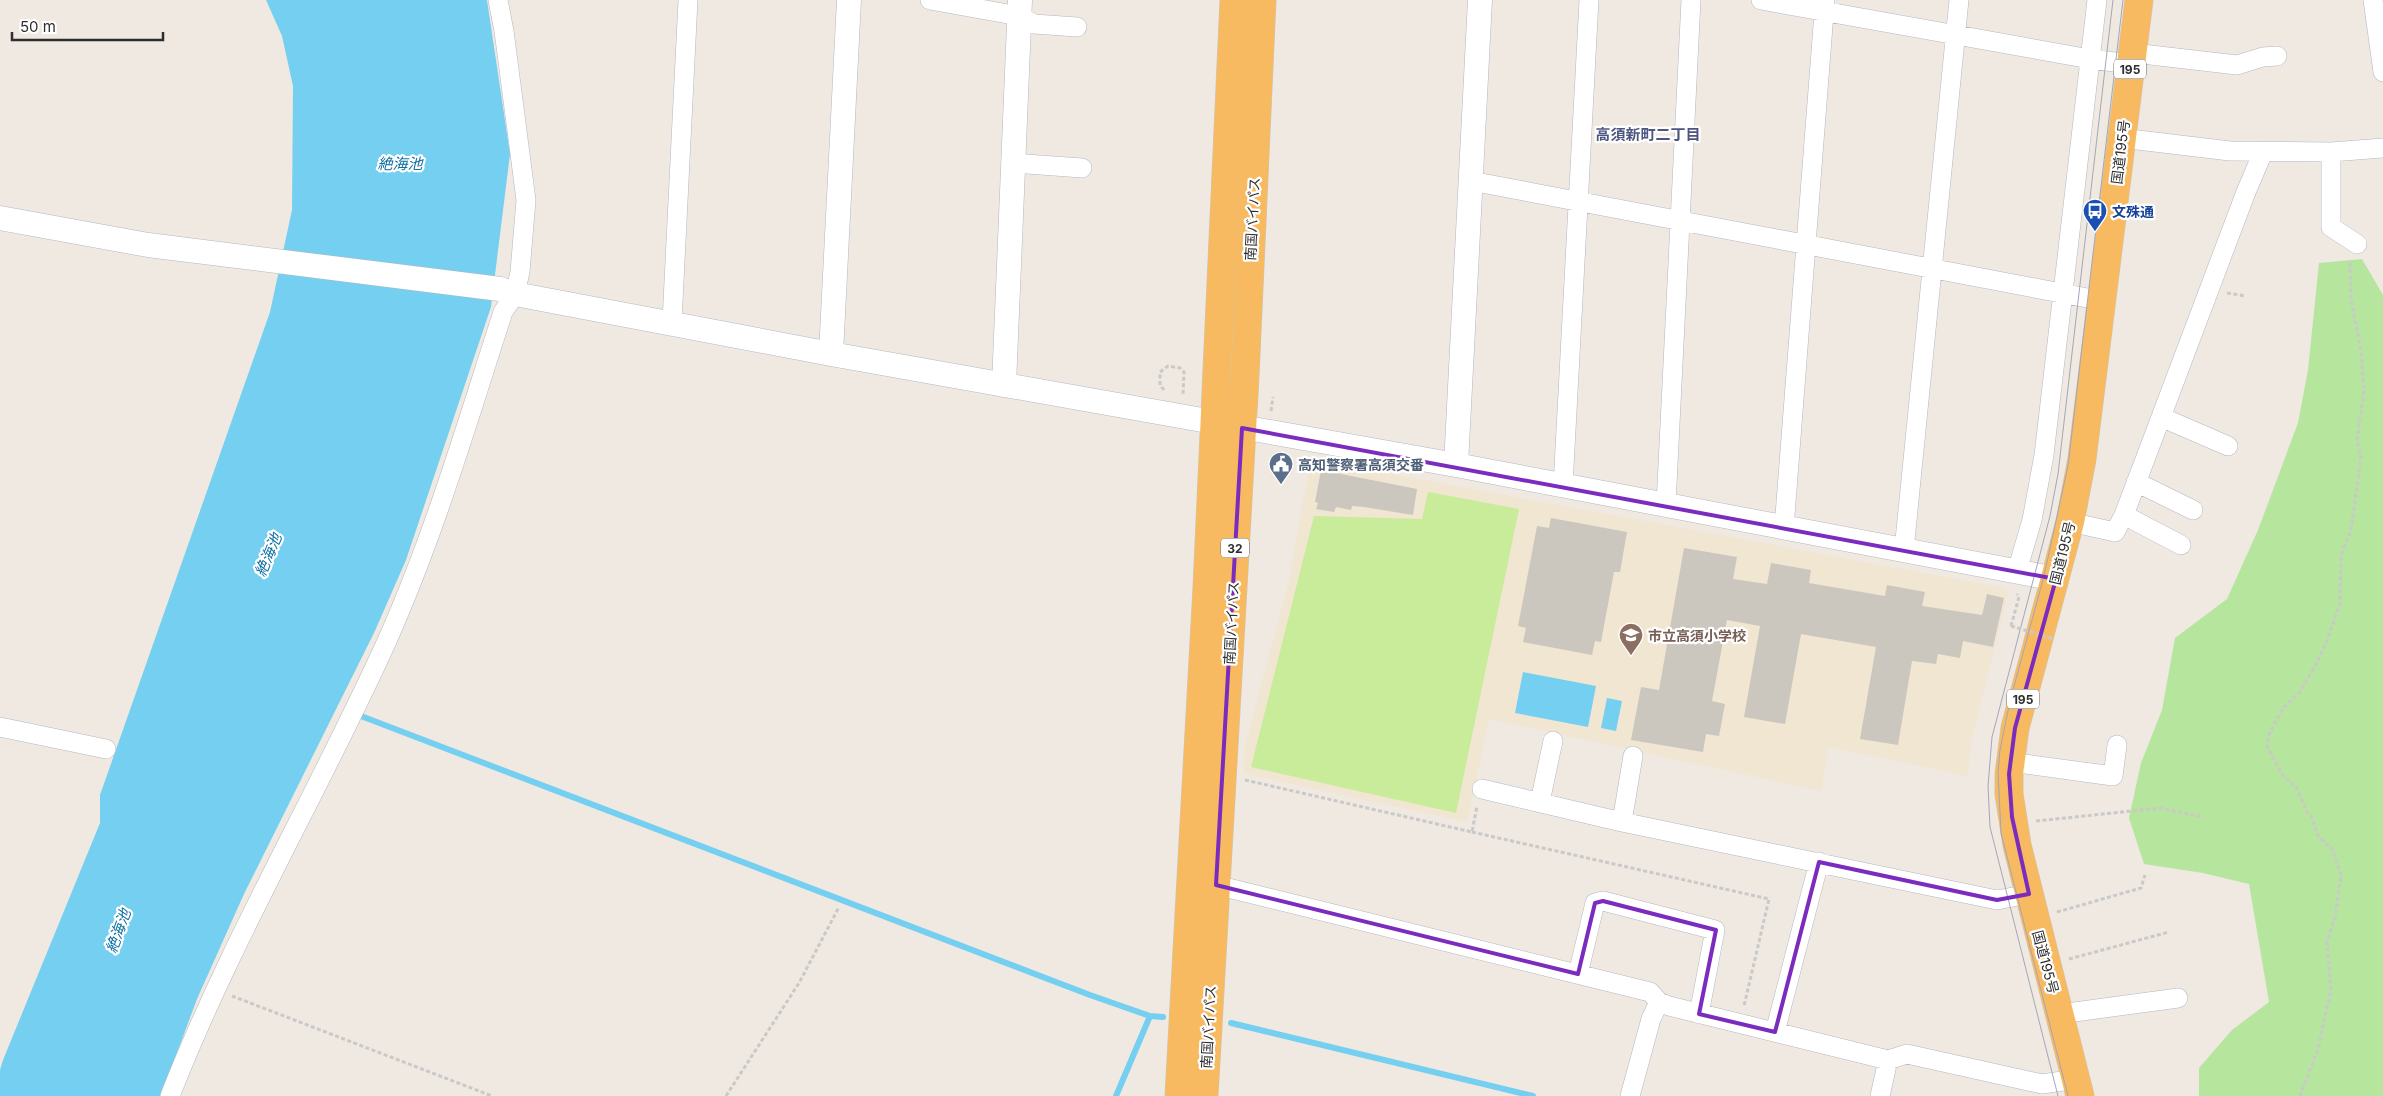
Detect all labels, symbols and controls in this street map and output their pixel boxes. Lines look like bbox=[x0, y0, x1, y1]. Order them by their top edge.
scale bar bbox=[12, 10, 164, 42]
text: 50 m bbox=[20, 17, 56, 36]
road number: 195 bbox=[2114, 60, 2146, 78]
street label: 国道195号 bbox=[2108, 119, 2132, 185]
district label: 高須新町二丁目 bbox=[1595, 125, 1701, 144]
water label: 絶海池 bbox=[377, 154, 424, 173]
street label: 南国バイパス bbox=[1241, 177, 1263, 261]
bus stop icon: 文殊通 bbox=[2082, 198, 2108, 232]
place label: 文殊通 bbox=[2112, 203, 2154, 220]
public building icon: 高知警察署高須交番 bbox=[1268, 451, 1294, 485]
place label: 高知警察署高須交番 bbox=[1298, 456, 1424, 473]
street label: 国道195号 bbox=[2046, 519, 2078, 587]
water label: 絶海池 bbox=[250, 529, 286, 579]
road number: 32 bbox=[1221, 538, 1249, 558]
street label: 南国バイパス bbox=[1220, 581, 1242, 665]
school or university icon: 市立高須小学校 bbox=[1618, 622, 1644, 656]
place label: 市立高須小学校 bbox=[1648, 627, 1746, 644]
road number: 195 bbox=[2007, 690, 2039, 709]
water label: 絶海池 bbox=[101, 905, 135, 955]
street label: 国道195号 bbox=[2029, 928, 2063, 996]
street label: 南国バイパス bbox=[1197, 985, 1219, 1069]

